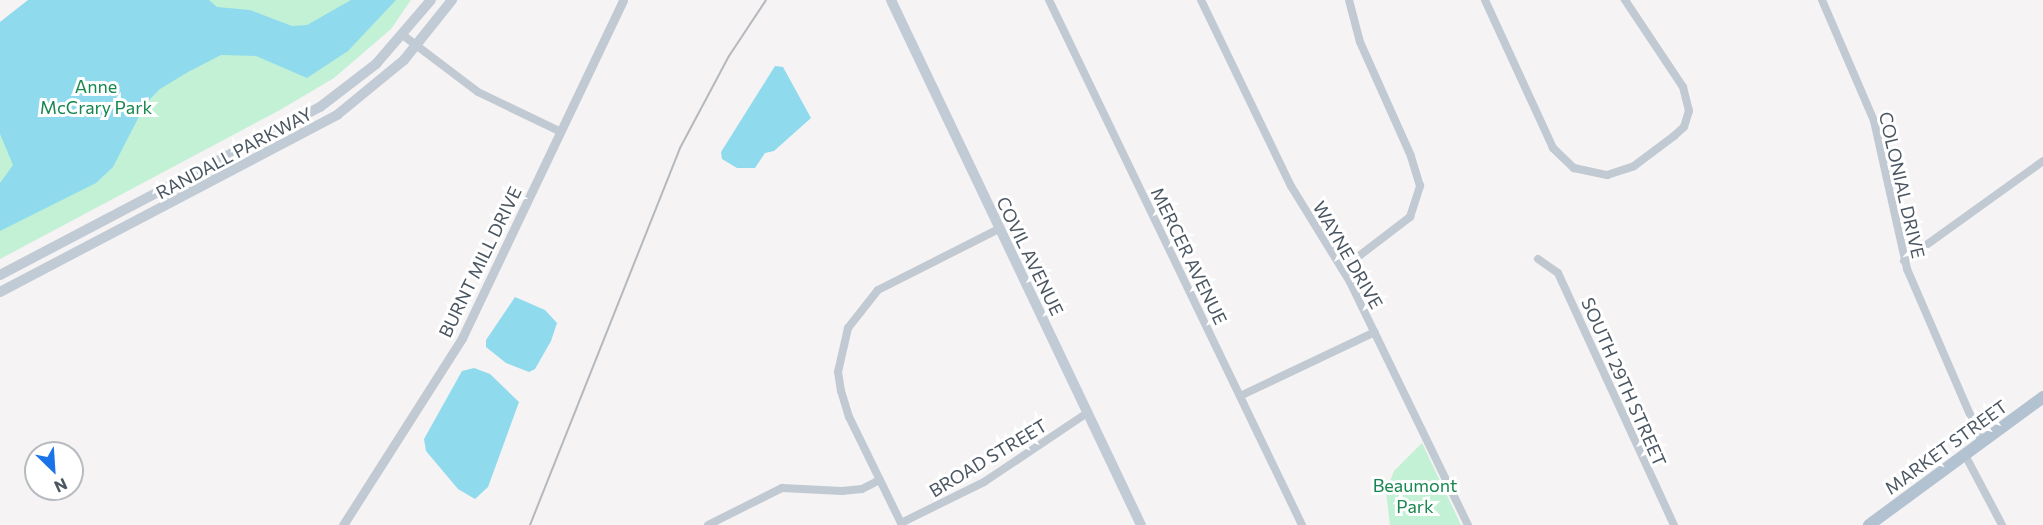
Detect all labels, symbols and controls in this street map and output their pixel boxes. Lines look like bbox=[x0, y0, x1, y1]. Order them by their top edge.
park label: Anne McCrary Park bbox=[40, 76, 152, 118]
street label: RANDALL PARKWAY bbox=[152, 103, 316, 203]
street label: COLONIAL DRIVE bbox=[1875, 110, 1929, 260]
street label: BURNT MILL DRIVE bbox=[434, 183, 526, 341]
street label: MERCER AVENUE bbox=[1146, 184, 1232, 328]
street label: COVIL AVENUE bbox=[992, 193, 1068, 319]
street label: WAYNE DRIVE bbox=[1308, 197, 1388, 313]
street label: SOUTH 29TH STREET bbox=[1577, 294, 1671, 470]
street label: MARKET STREET bbox=[1880, 395, 2012, 499]
street label: BROAD STREET bbox=[925, 414, 1051, 502]
north arrow bbox=[24, 441, 84, 501]
text: N bbox=[52, 475, 70, 497]
park label: Beaumont Park bbox=[1373, 475, 1457, 518]

